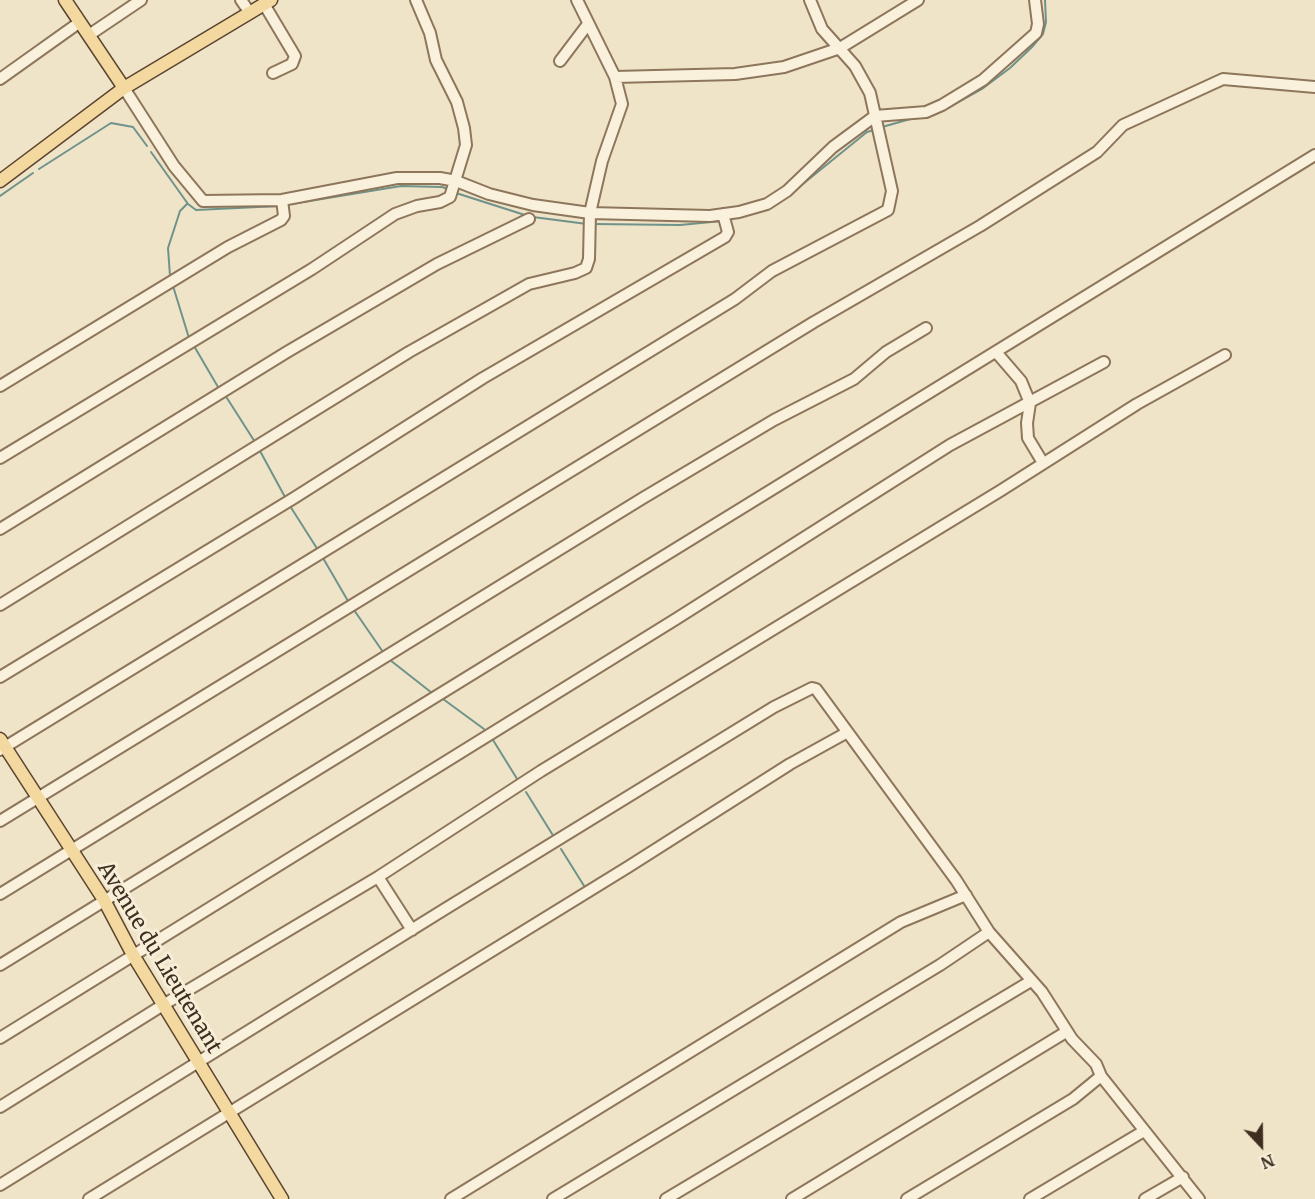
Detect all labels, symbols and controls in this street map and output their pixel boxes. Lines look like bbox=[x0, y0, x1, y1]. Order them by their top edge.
street label: Avenue du Lieutenant bbox=[92, 858, 226, 1058]
north arrow bbox=[1231, 1115, 1291, 1175]
text: N bbox=[1258, 1150, 1277, 1173]

